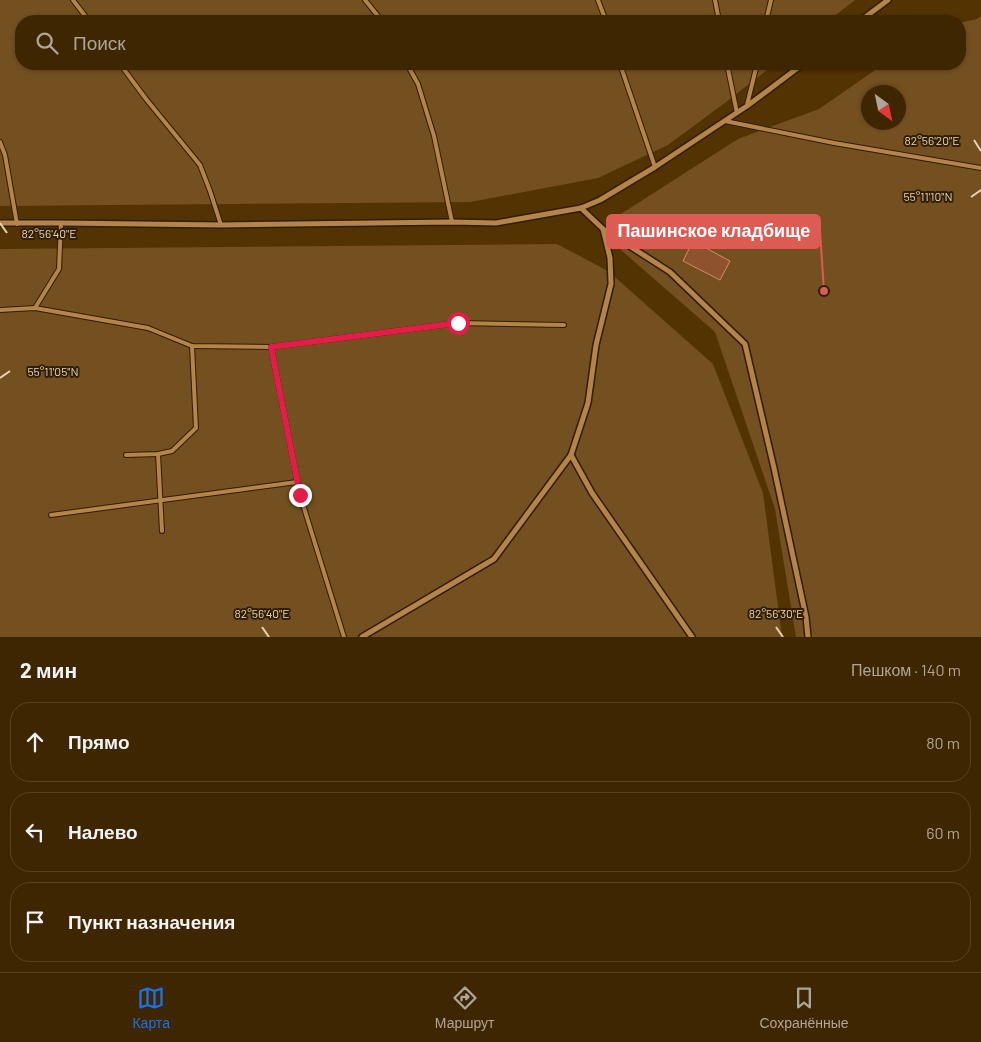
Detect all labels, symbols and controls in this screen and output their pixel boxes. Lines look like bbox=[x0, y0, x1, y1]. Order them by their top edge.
search box bbox=[15, 15, 966, 70]
icon: search bbox=[33, 29, 61, 57]
text: Поиск bbox=[73, 31, 126, 54]
north arrow bbox=[861, 85, 906, 130]
text: 82°56'20"E bbox=[905, 133, 959, 147]
text: 55°11'10"N bbox=[903, 189, 953, 203]
callout: Пашинское кладбище bbox=[607, 215, 820, 248]
text: Пашинское кладбище bbox=[618, 219, 810, 241]
text: 82°56'40"E bbox=[22, 226, 76, 240]
route start bbox=[447, 312, 470, 335]
text: 55°11'05"N bbox=[27, 364, 79, 378]
route end bbox=[289, 484, 312, 507]
text: 82°56'40"E bbox=[235, 606, 289, 620]
text: 82°56'30"E bbox=[749, 606, 803, 620]
text: 2 мин bbox=[20, 657, 77, 682]
text: Пешком · 140 m bbox=[851, 660, 961, 679]
icon: ahead bbox=[21, 728, 49, 756]
text: Прямо bbox=[68, 730, 130, 753]
text: 80 m bbox=[926, 733, 960, 752]
icon: left bbox=[21, 818, 49, 846]
text: Налево bbox=[68, 820, 138, 843]
text: 60 m bbox=[926, 823, 960, 842]
icon: arrive bbox=[21, 908, 49, 936]
text: Пункт назначения bbox=[68, 910, 235, 933]
tab: Карта bbox=[132, 984, 170, 1031]
tab: Маршрут bbox=[435, 984, 495, 1031]
tab: Сохранённые bbox=[759, 984, 849, 1031]

